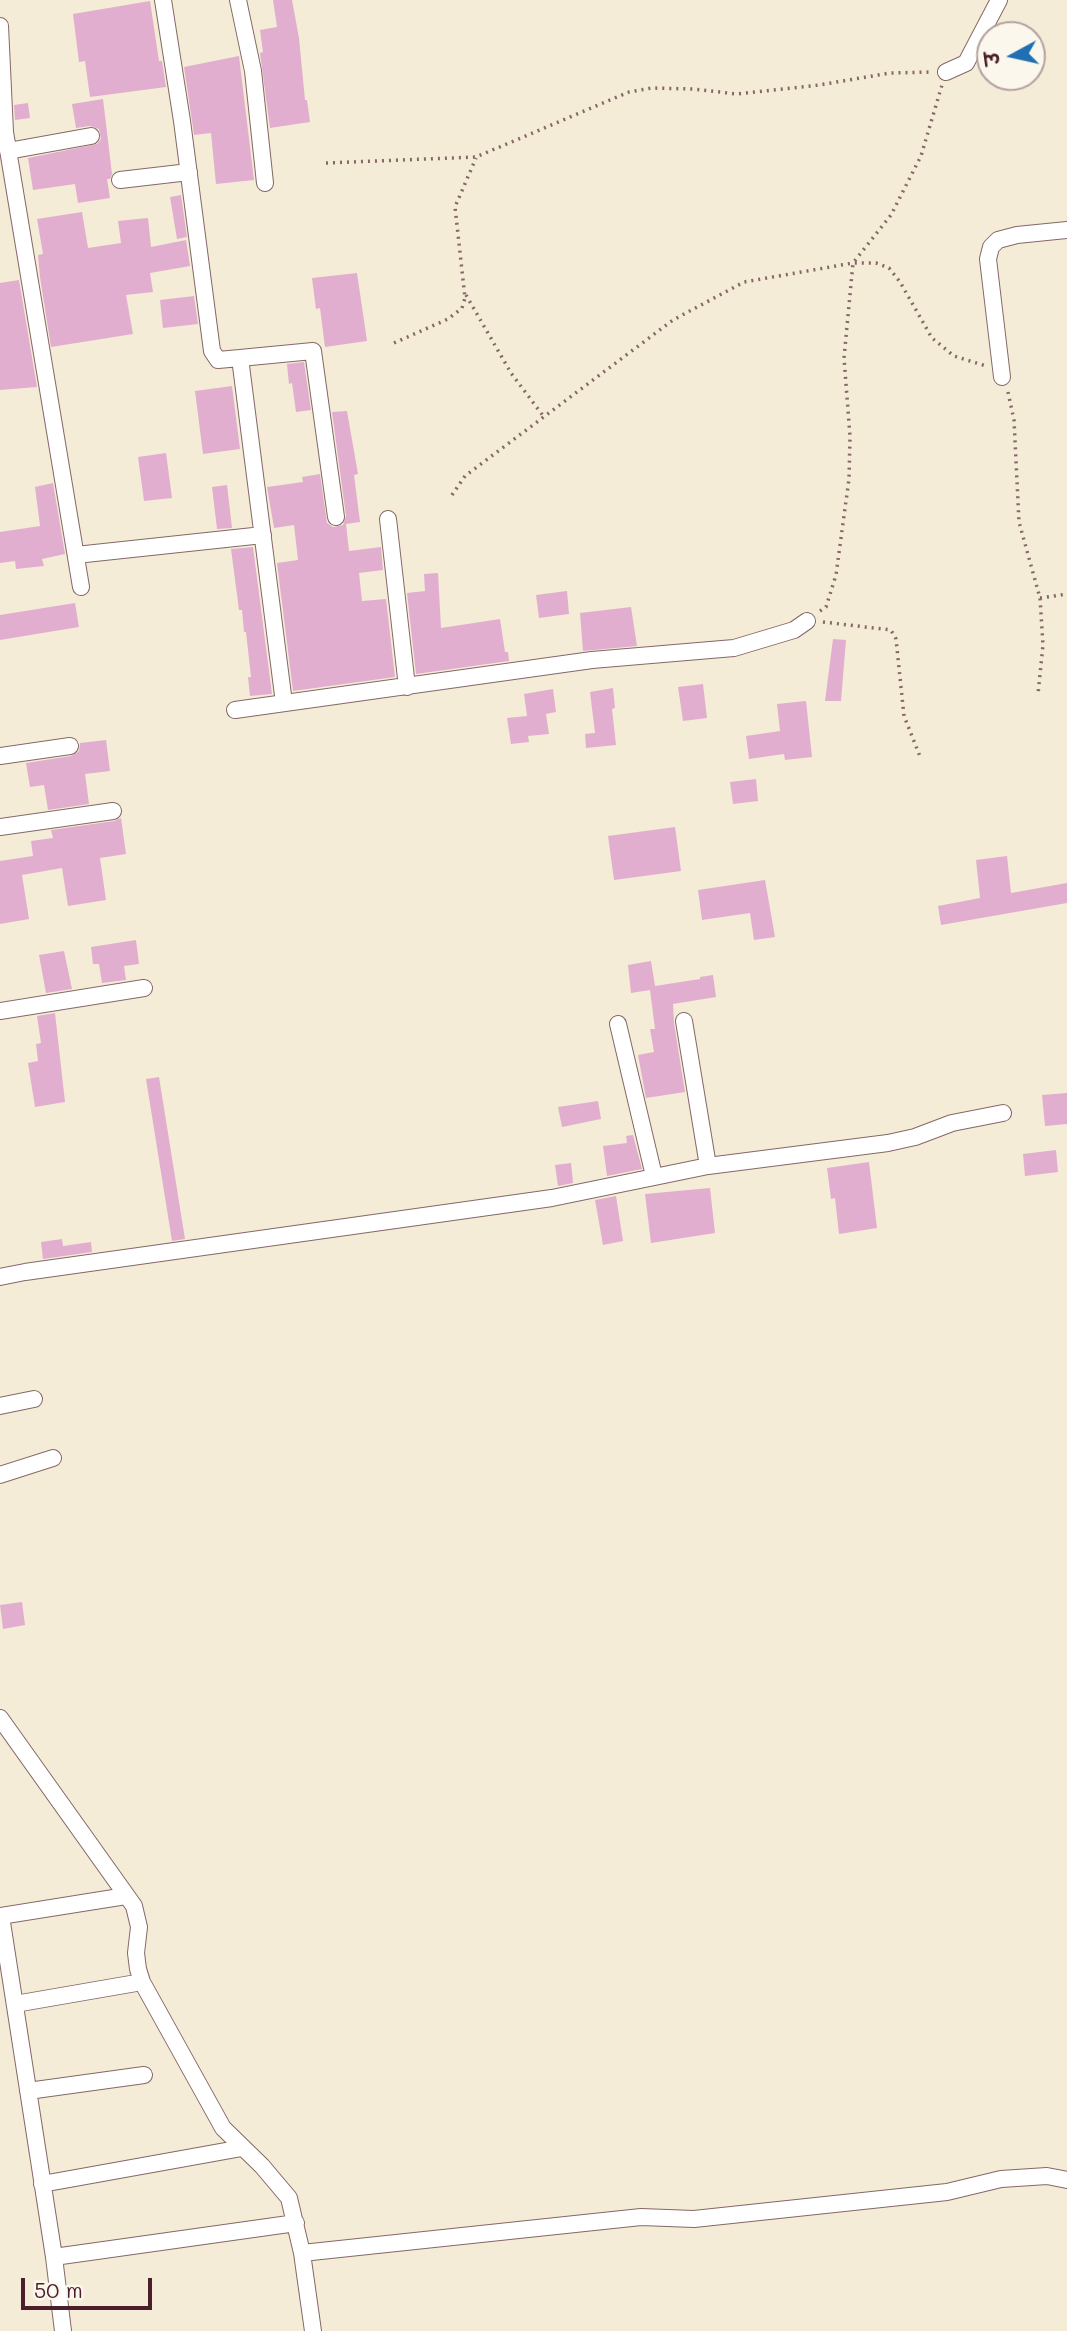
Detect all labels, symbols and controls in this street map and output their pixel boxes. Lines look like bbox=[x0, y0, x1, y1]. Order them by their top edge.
north arrow bbox=[976, 21, 1046, 91]
text: उ bbox=[978, 51, 1005, 67]
scale bar bbox=[24, 2264, 156, 2308]
text: 50 m bbox=[34, 2276, 83, 2303]

